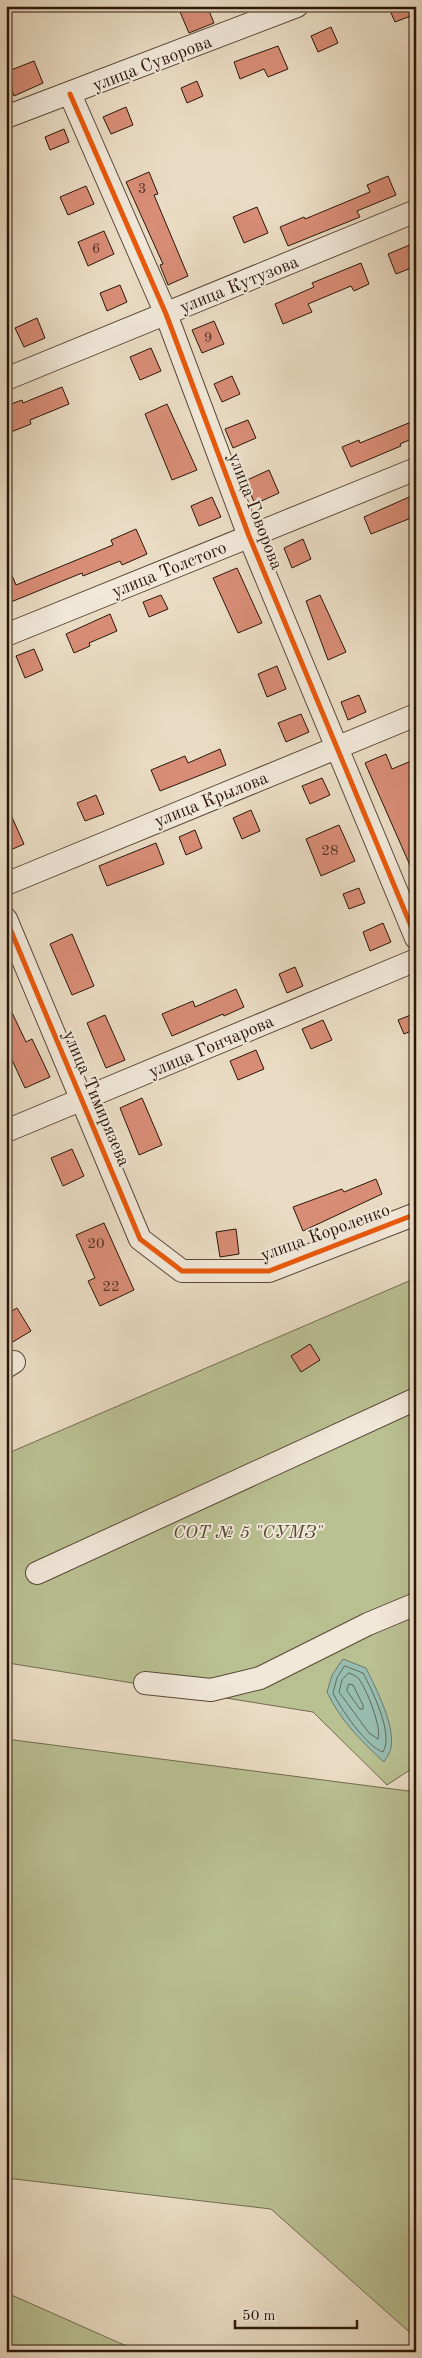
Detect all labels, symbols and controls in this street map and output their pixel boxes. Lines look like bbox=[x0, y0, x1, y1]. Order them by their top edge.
street label: улица Суворова bbox=[90, 33, 215, 95]
house number: 3 bbox=[138, 182, 146, 197]
house number: 6 bbox=[92, 242, 100, 257]
street label: улица Кутузова bbox=[178, 253, 301, 317]
house number: 9 bbox=[204, 331, 212, 346]
street label: улица Говорова bbox=[224, 450, 286, 572]
street label: улица Толстого bbox=[110, 539, 229, 601]
street label: улица Крылова bbox=[152, 769, 271, 831]
house number: 28 bbox=[321, 844, 339, 859]
street label: улица Гончарова bbox=[146, 1012, 277, 1081]
street label: улица Тимирязева bbox=[59, 1028, 133, 1169]
street label: улица Короленко bbox=[258, 1201, 393, 1265]
house number: 20 bbox=[87, 1237, 105, 1252]
house number: 22 bbox=[102, 1280, 120, 1295]
park label: СОТ № 5 "СУМЗ" bbox=[173, 1524, 324, 1542]
scale bar bbox=[235, 2298, 357, 2330]
text: 50 m bbox=[242, 2309, 276, 2324]

